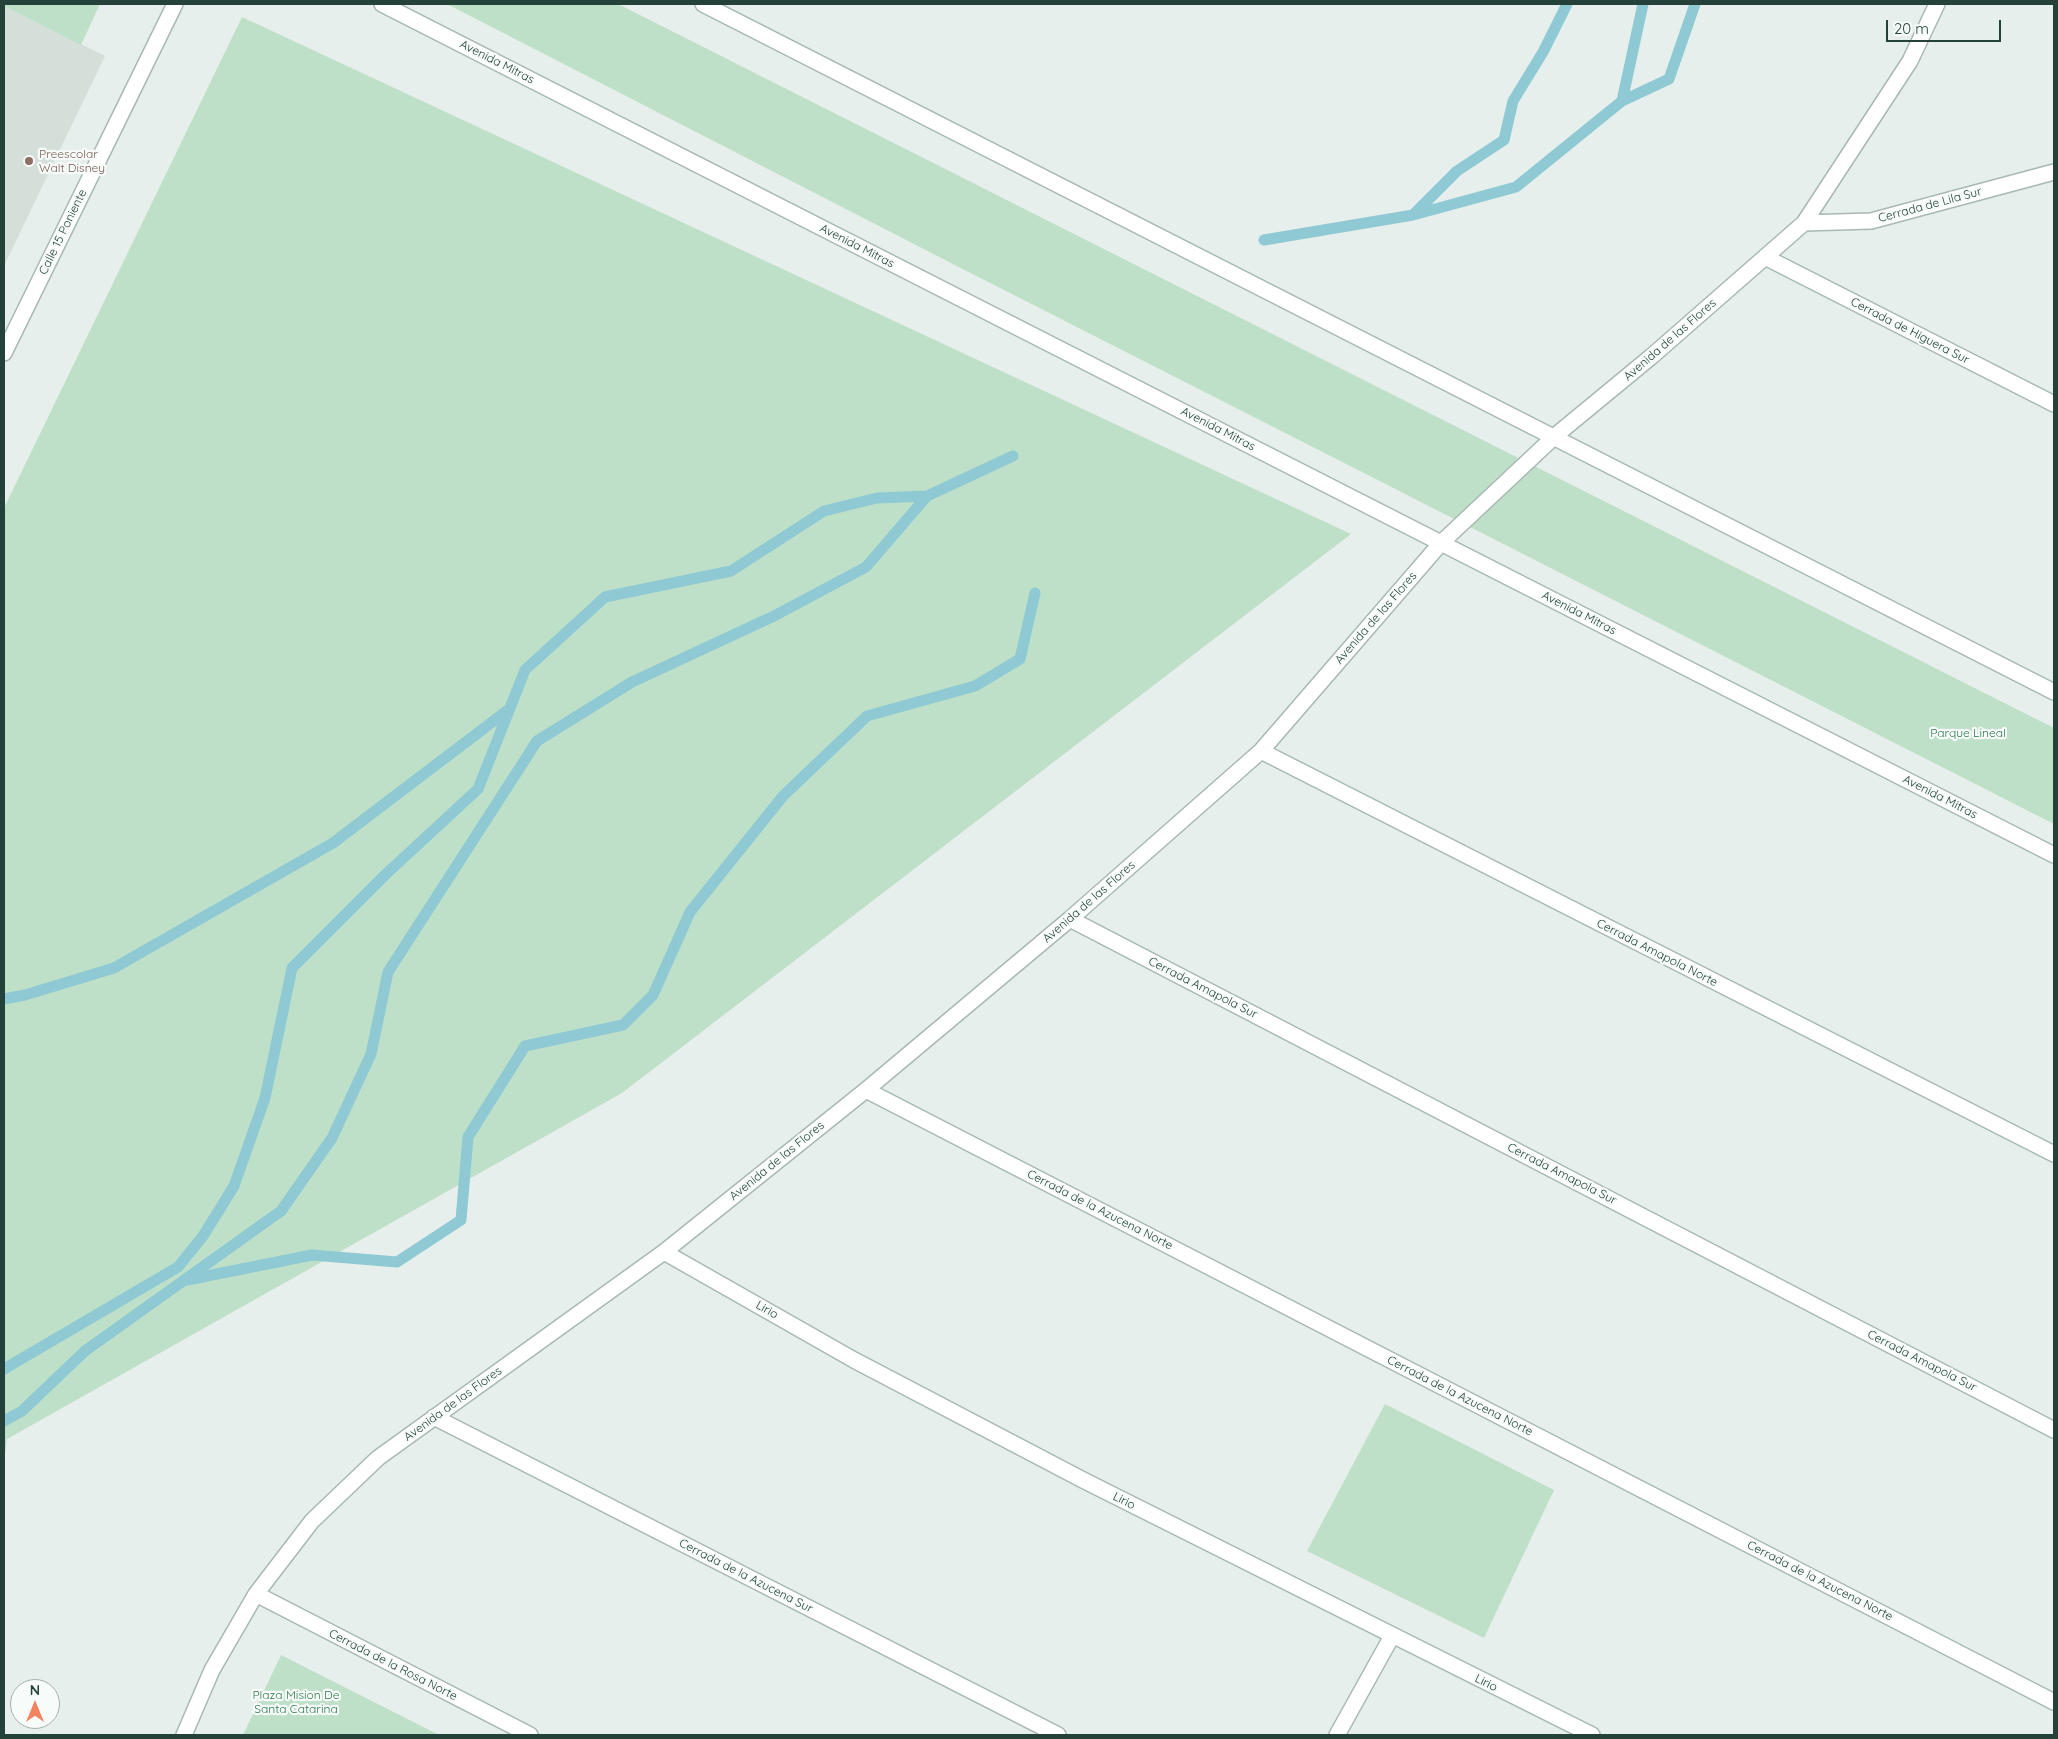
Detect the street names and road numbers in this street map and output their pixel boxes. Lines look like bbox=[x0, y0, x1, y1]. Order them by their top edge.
street label: Avenida Mitras bbox=[457, 37, 537, 87]
street label: Cerrada de Lila Sur bbox=[1877, 184, 1983, 226]
street label: Calle 15 Poniente bbox=[36, 187, 90, 277]
street label: Avenida Mitras bbox=[817, 221, 897, 271]
street label: Cerrada de Higuera Sur bbox=[1848, 295, 1972, 367]
street label: Avenida de las Flores bbox=[1621, 296, 1719, 384]
street label: Avenida Mitras bbox=[1178, 404, 1258, 454]
street label: Avenida de las Flores bbox=[1332, 569, 1420, 667]
street label: Avenida Mitras bbox=[1539, 588, 1619, 638]
street label: Avenida Mitras bbox=[1900, 772, 1980, 822]
street label: Avenida de las Flores bbox=[1040, 858, 1138, 946]
street label: Cerrada Amapola Norte bbox=[1594, 916, 1720, 990]
street label: Cerrada Amapola Sur bbox=[1146, 954, 1260, 1022]
street label: Avenida de las Flores bbox=[727, 1118, 827, 1204]
street label: Cerrada Amapola Sur bbox=[1505, 1140, 1619, 1208]
street label: Cerrada de la Azucena Norte bbox=[1025, 1167, 1175, 1253]
street label: Lirio bbox=[753, 1298, 781, 1322]
street label: Cerrada Amapola Sur bbox=[1865, 1327, 1979, 1395]
street label: Cerrada de la Azucena Norte bbox=[1385, 1353, 1535, 1439]
street label: Avenida de las Flores bbox=[401, 1364, 505, 1444]
street label: Lirio bbox=[1110, 1489, 1138, 1513]
street label: Cerrada de la Azucena Sur bbox=[677, 1536, 815, 1616]
street label: Cerrada de la Azucena Norte bbox=[1745, 1538, 1895, 1624]
street label: Cerrada de la Rosa Norte bbox=[326, 1626, 460, 1704]
street label: Lirio bbox=[1472, 1671, 1500, 1695]

